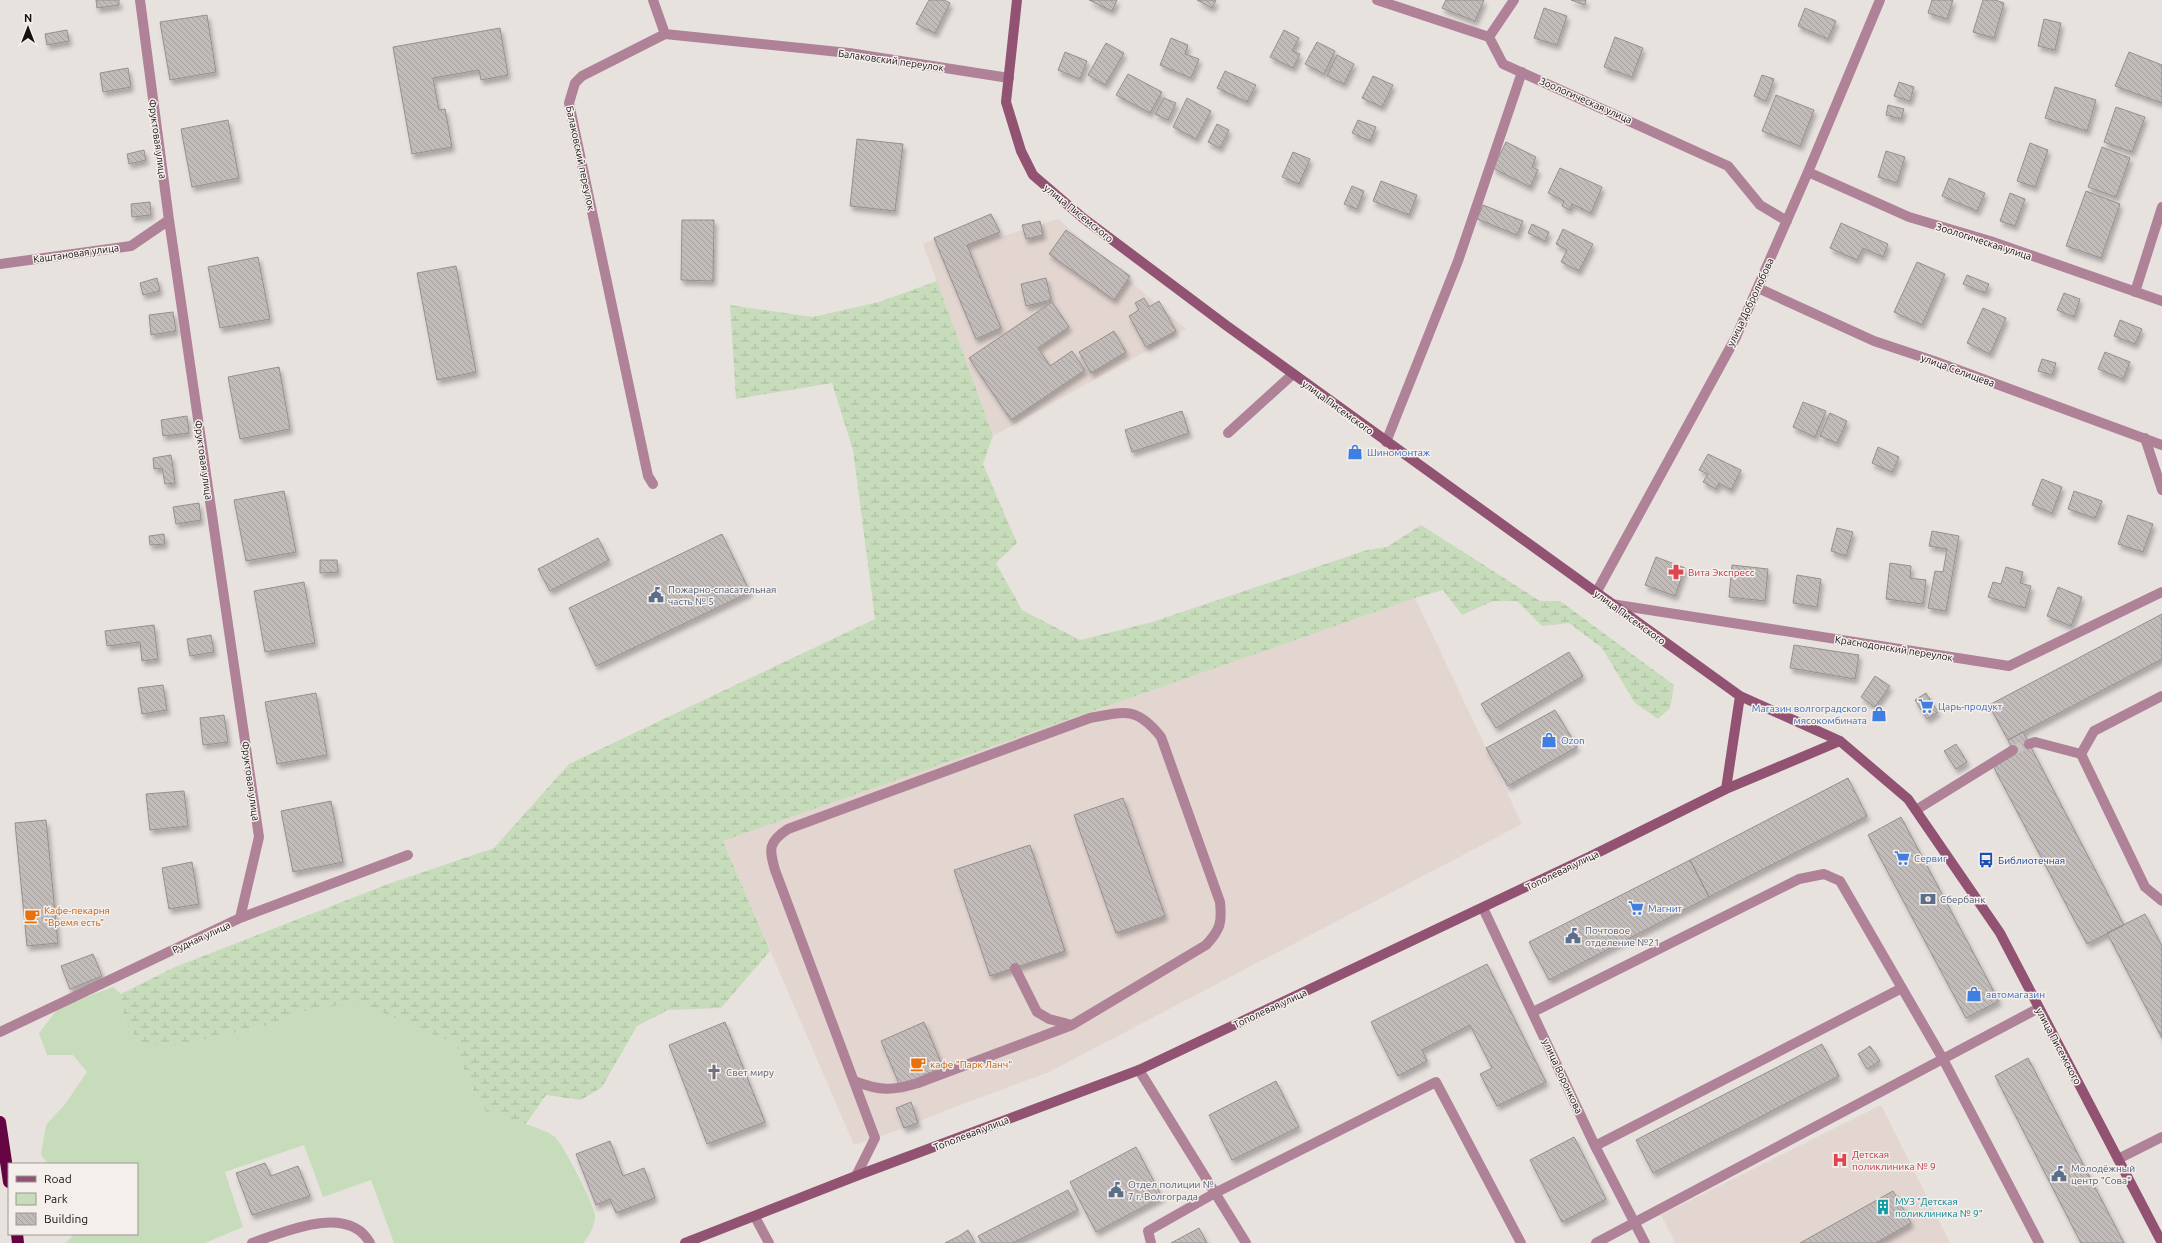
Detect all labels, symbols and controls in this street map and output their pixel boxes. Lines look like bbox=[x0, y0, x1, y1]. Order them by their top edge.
north arrow bbox=[8, 8, 48, 48]
text: N bbox=[24, 12, 32, 24]
street label: Балаковский переулок bbox=[837, 48, 945, 73]
street label: Зоологическая улица bbox=[1538, 75, 1634, 126]
street label: Фруктовая улица bbox=[146, 98, 169, 180]
street label: Балаковский переулок bbox=[564, 105, 597, 211]
street label: улица Писемского bbox=[1042, 182, 1115, 245]
street label: Зоологическая улица bbox=[1935, 221, 2033, 262]
street label: Каштановая улица bbox=[33, 242, 120, 265]
street label: улица Добролюбова bbox=[1725, 256, 1776, 348]
street label: улица Селищева bbox=[1920, 352, 1996, 389]
street label: улица Писемского bbox=[1300, 378, 1376, 437]
street label: Фруктовая улица bbox=[192, 419, 215, 501]
shop icon: Шиномонтаж bbox=[1346, 443, 1364, 461]
place label: Шиномонтаж bbox=[1367, 447, 1431, 458]
pharmacy icon: Вита Экспресс bbox=[1667, 563, 1685, 581]
place label: Вита Экспресс bbox=[1688, 567, 1755, 578]
place label: Пожарно-спасательная часть № 5 bbox=[668, 584, 776, 607]
public building icon: Пожарно-спасательная часть № 5 bbox=[647, 586, 665, 604]
street label: улица Писемского bbox=[1592, 588, 1668, 647]
street label: Краснодонский переулок bbox=[1834, 634, 1954, 663]
supermarket icon: Царь-продукт bbox=[1917, 697, 1935, 715]
place label: Царь-продукт bbox=[1938, 701, 2003, 712]
place label: Магазин волгоградского мясокомбината bbox=[1752, 703, 1867, 726]
shop icon: Магазин волгоградского мясокомбината bbox=[1870, 705, 1888, 723]
shop icon: Ozon bbox=[1540, 731, 1558, 749]
place label: Ozon bbox=[1561, 735, 1585, 746]
street label: Фруктовая улица bbox=[239, 740, 262, 822]
street label: Тополевая улица bbox=[1524, 848, 1600, 893]
supermarket icon: Сервиг bbox=[1893, 849, 1911, 867]
bus stop icon: Библиотечная bbox=[1977, 851, 1995, 869]
place label: Сервиг bbox=[1914, 853, 1947, 864]
place label: Библиотечная bbox=[1998, 855, 2065, 866]
bank icon: Сбербанк bbox=[1919, 890, 1937, 908]
place label: Сбербанк bbox=[1940, 894, 1985, 905]
supermarket icon: Магнит bbox=[1627, 899, 1645, 917]
place label: Магнит bbox=[1648, 903, 1683, 914]
place label: Кафе-пекарня "Время есть" bbox=[44, 905, 110, 928]
cafe icon: Кафе-пекарня "Время есть" bbox=[23, 907, 41, 925]
street label: Рудная улица bbox=[171, 919, 232, 956]
place label: Почтовое отделение №21 bbox=[1585, 925, 1660, 948]
public building icon: Почтовое отделение №21 bbox=[1564, 927, 1582, 945]
shop icon: автомагазин bbox=[1965, 985, 1983, 1003]
street label: Тополевая улица bbox=[1232, 987, 1309, 1030]
place label: автомагазин bbox=[1986, 989, 2045, 1000]
street label: улица Писемского bbox=[2034, 1006, 2083, 1087]
street label: улица Воронкова bbox=[1540, 1037, 1585, 1115]
cafe icon: кафе "Парк Ланч" bbox=[909, 1055, 927, 1073]
place label: кафе "Парк Ланч" bbox=[930, 1059, 1012, 1070]
church icon: Свет миру bbox=[705, 1063, 723, 1081]
place label: Свет миру bbox=[726, 1067, 774, 1078]
street label: Тополевая улица bbox=[932, 1114, 1010, 1153]
place label: Детская поликлиника № 9 bbox=[1852, 1149, 1936, 1172]
hospital icon: Детская поликлиника № 9 bbox=[1831, 1151, 1849, 1169]
legend bbox=[8, 1163, 138, 1235]
place label: Молодёжный центр "Сова" bbox=[2071, 1163, 2135, 1186]
public building icon: Молодёжный центр "Сова" bbox=[2050, 1165, 2068, 1183]
text: Road bbox=[44, 1172, 72, 1185]
place label: Отдел полиции № 7 г. Волгограда bbox=[1128, 1179, 1214, 1202]
public building icon: Отдел полиции № 7 г. Волгограда bbox=[1107, 1181, 1125, 1199]
text: Park bbox=[44, 1192, 68, 1205]
place label: МУЗ "Детская поликлиника № 9" bbox=[1895, 1196, 1983, 1219]
building icon: МУЗ "Детская поликлиника № 9" bbox=[1874, 1198, 1892, 1216]
text: Building bbox=[44, 1212, 88, 1225]

